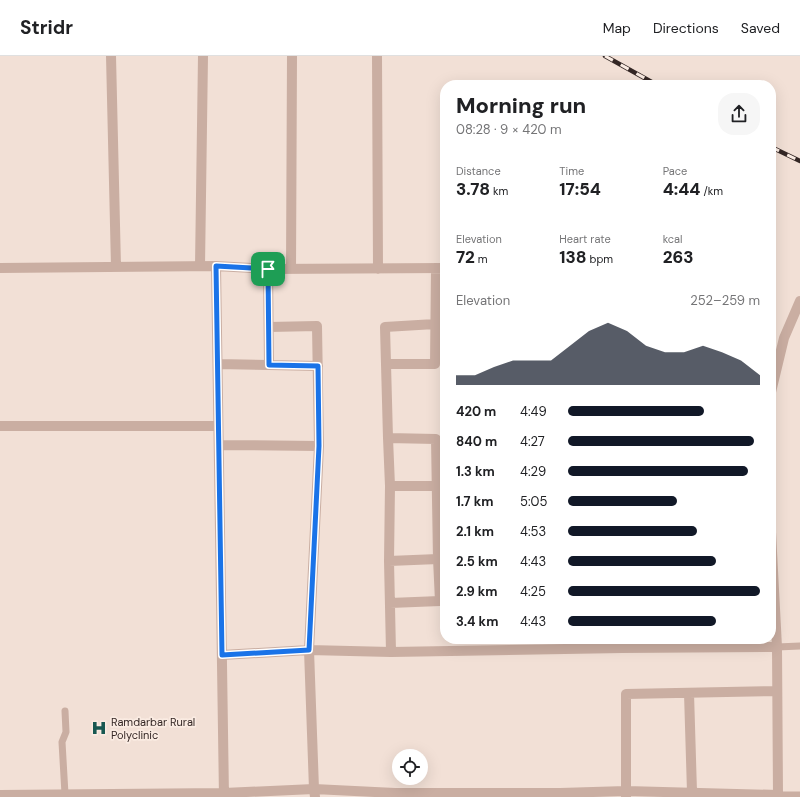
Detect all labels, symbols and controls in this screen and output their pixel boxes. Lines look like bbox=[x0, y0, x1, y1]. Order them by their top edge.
text: Stridr bbox=[20, 15, 73, 40]
text: Map bbox=[603, 19, 631, 37]
text: Directions bbox=[653, 19, 719, 37]
text: Saved bbox=[741, 19, 780, 37]
text: Morning run bbox=[456, 91, 586, 120]
button: share bbox=[718, 93, 760, 135]
text: 08:28 · 9 × 420 m bbox=[456, 121, 562, 138]
text: Distance bbox=[456, 164, 501, 178]
text: Time bbox=[559, 164, 584, 178]
text: Pace bbox=[663, 164, 687, 178]
text: 3.78 bbox=[456, 178, 490, 200]
text: 17:54 bbox=[559, 178, 601, 200]
text: 4:44 bbox=[663, 178, 700, 200]
text: km bbox=[490, 184, 508, 198]
text: /km bbox=[700, 184, 723, 198]
text: Elevation bbox=[456, 232, 502, 246]
text: Heart rate bbox=[559, 232, 611, 246]
text: kcal bbox=[663, 232, 683, 246]
text: 72 bbox=[456, 246, 475, 268]
text: 138 bbox=[559, 246, 587, 268]
text: 263 bbox=[663, 246, 694, 268]
pin bbox=[251, 252, 285, 286]
text: m bbox=[475, 252, 488, 266]
text: bpm bbox=[587, 252, 613, 266]
icon: arrive bbox=[257, 258, 279, 280]
text: Elevation bbox=[456, 292, 510, 309]
text: 252–259 m bbox=[690, 292, 760, 309]
text: 420 m bbox=[456, 403, 496, 420]
text: 4:49 bbox=[520, 403, 547, 420]
text: 840 m bbox=[456, 433, 497, 450]
text: 4:27 bbox=[520, 433, 545, 450]
text: 1.3 km bbox=[456, 463, 495, 480]
text: 4:29 bbox=[520, 463, 546, 480]
text: 1.7 km bbox=[456, 493, 493, 510]
text: 5:05 bbox=[520, 493, 547, 510]
text: 2.1 km bbox=[456, 523, 494, 540]
text: 4:53 bbox=[520, 523, 546, 540]
text: 2.5 km bbox=[456, 553, 498, 570]
text: 4:43 bbox=[520, 553, 546, 570]
text: 2.9 km bbox=[456, 583, 497, 600]
text: 4:25 bbox=[520, 583, 546, 600]
text: 3.4 km bbox=[456, 613, 498, 630]
text: 4:43 bbox=[520, 613, 546, 630]
place label: Ramdarbar Rural Polyclinic bbox=[111, 715, 195, 742]
hospital icon: Ramdarbar Rural Polyclinic bbox=[90, 719, 108, 737]
map controls bbox=[392, 749, 428, 785]
button: locate bbox=[392, 749, 428, 785]

